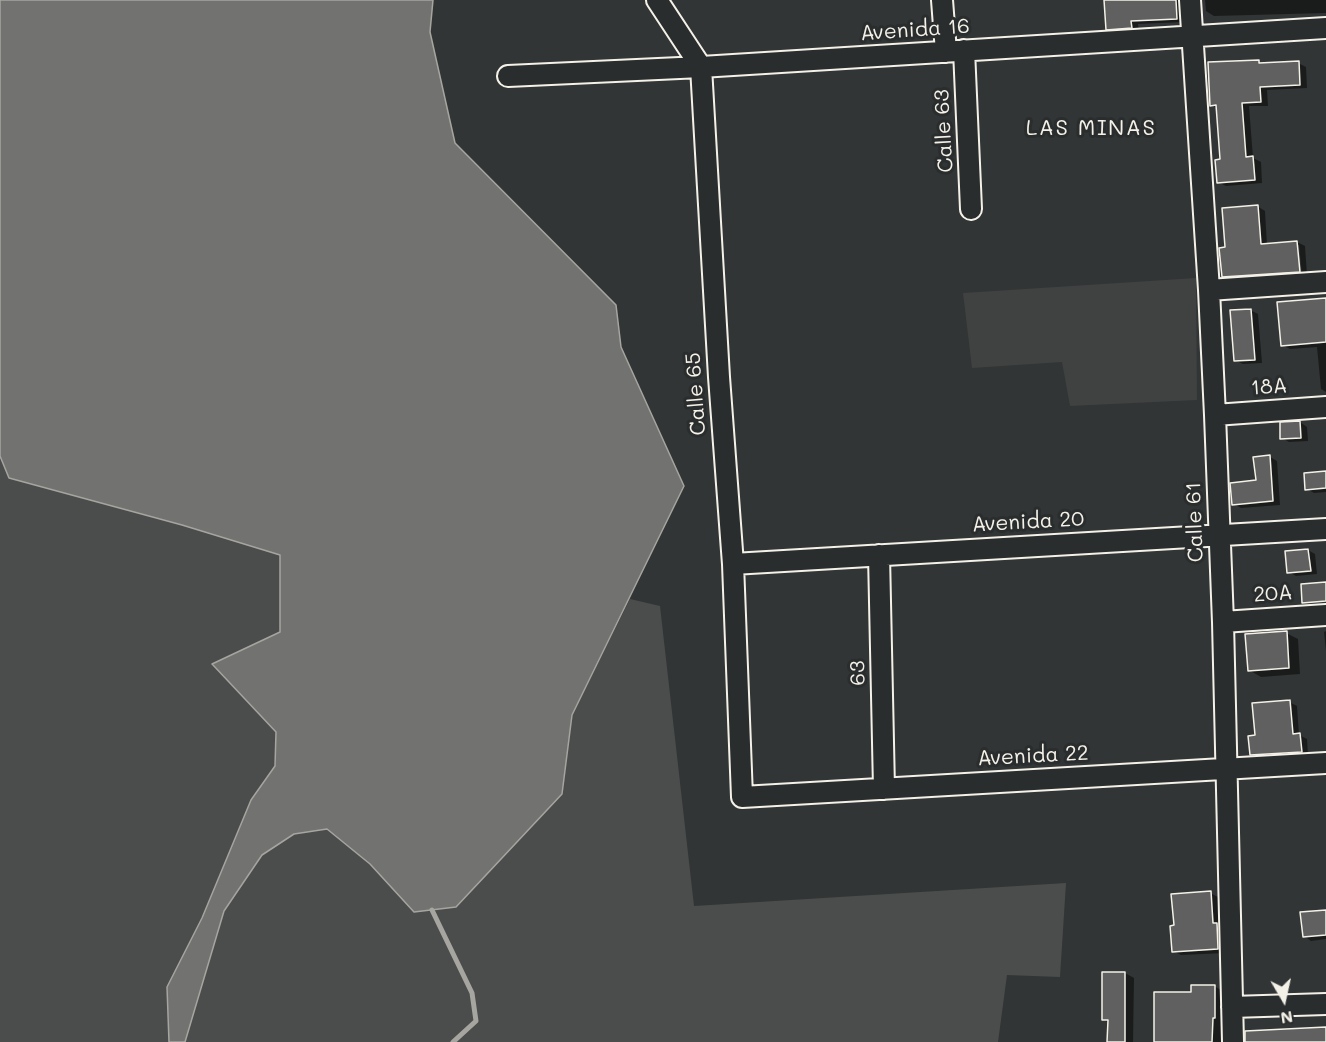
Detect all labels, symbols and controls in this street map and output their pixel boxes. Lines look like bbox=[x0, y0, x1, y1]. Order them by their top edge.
street label: Avenida 16 bbox=[859, 14, 971, 46]
street label: Calle 63 bbox=[929, 89, 959, 173]
district label: LAS MINAS bbox=[1026, 115, 1156, 141]
street label: Calle 65 bbox=[681, 352, 711, 436]
street label: 18A bbox=[1250, 373, 1288, 401]
street label: Calle 61 bbox=[1181, 481, 1209, 563]
street label: Avenida 20 bbox=[971, 506, 1085, 538]
street label: 20A bbox=[1253, 580, 1293, 608]
street label: 63 bbox=[845, 660, 871, 686]
street label: Avenida 22 bbox=[977, 741, 1089, 771]
north arrow bbox=[1254, 970, 1314, 1030]
text: N bbox=[1279, 1007, 1295, 1030]

